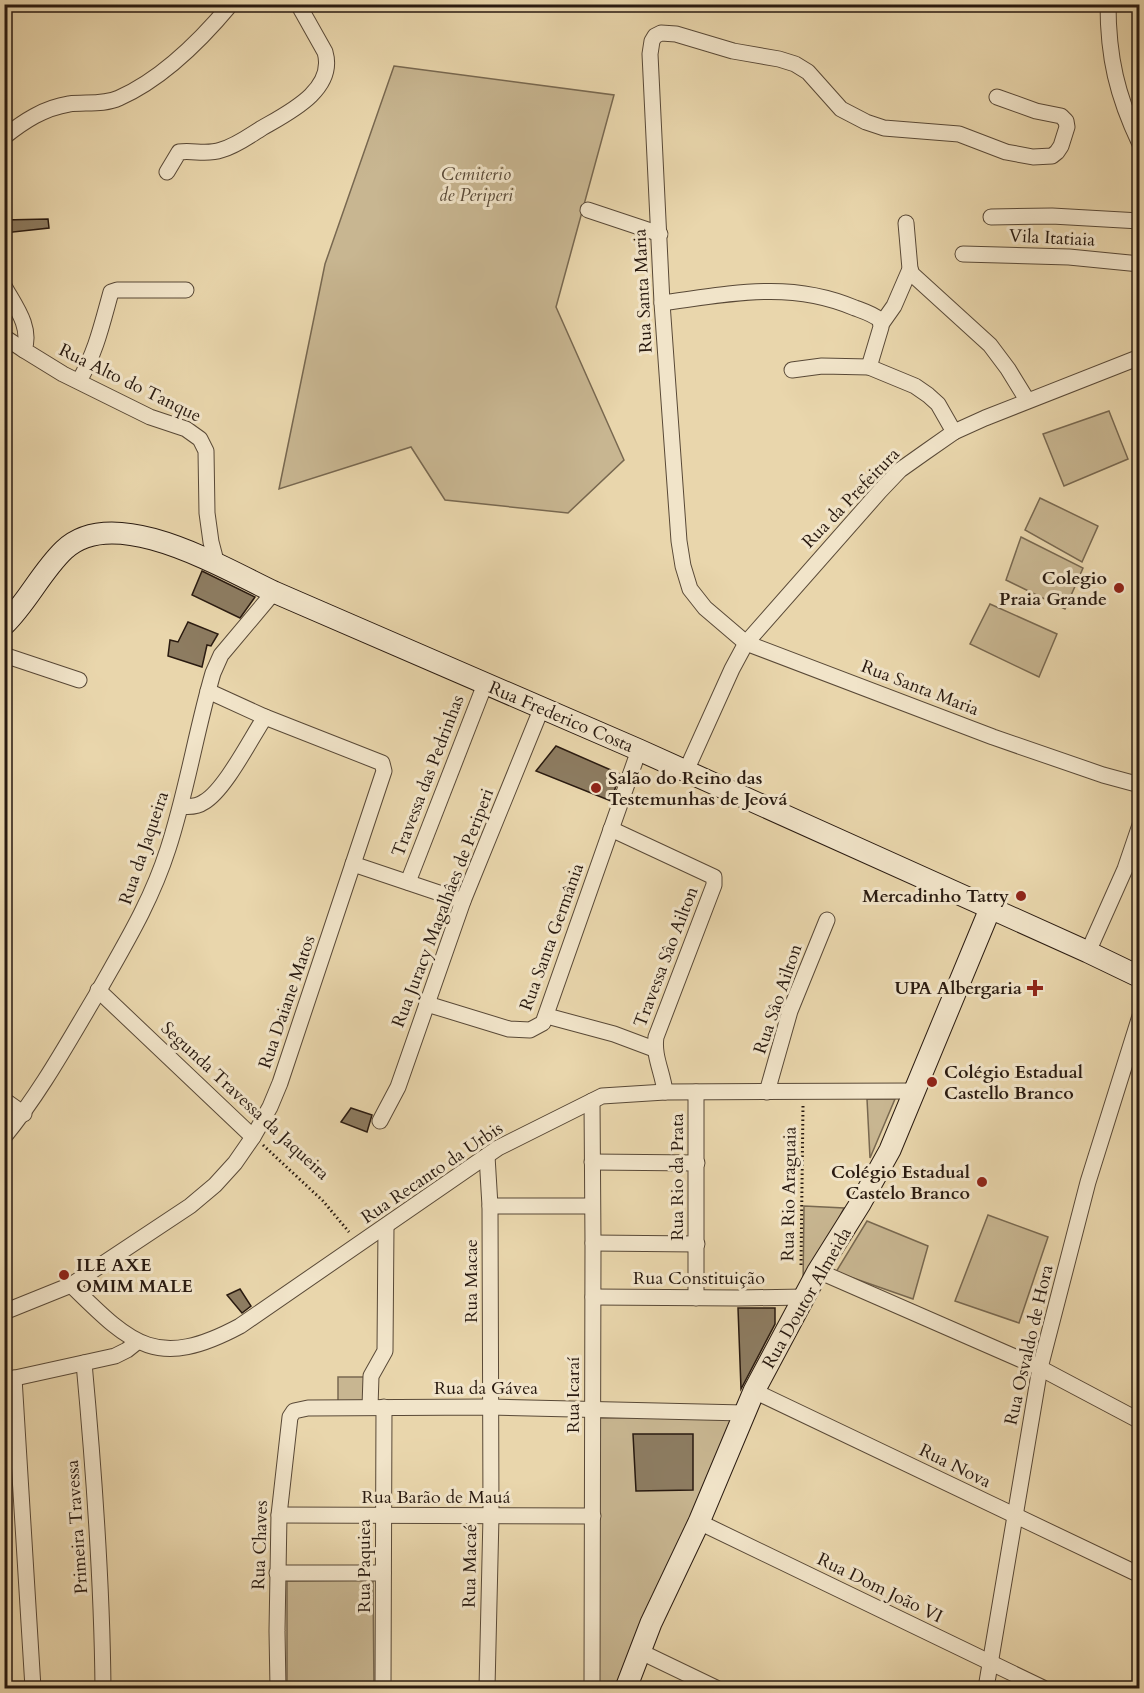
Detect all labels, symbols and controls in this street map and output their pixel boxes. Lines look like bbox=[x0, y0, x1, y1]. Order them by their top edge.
park label: Cemiterio de Periperi bbox=[439, 162, 514, 208]
street label: Vila Itatiaia bbox=[1008, 223, 1096, 253]
street label: Rua Santa Maria bbox=[627, 228, 659, 354]
street label: Rua Alto do Tanque bbox=[55, 338, 205, 428]
street label: Rua da Prefeitura bbox=[796, 442, 906, 554]
place label: Colegio Praia Grande bbox=[999, 566, 1107, 612]
marker: Colegio Praia Grande bbox=[1112, 581, 1126, 595]
street label: Rua Santa Maria bbox=[857, 654, 983, 722]
street label: Rua Frederico Costa bbox=[485, 675, 637, 759]
street label: Travessa das Pedrinhas bbox=[386, 691, 470, 861]
place label: Salão do Reino das Testemunhas de Jeová bbox=[608, 766, 787, 812]
marker: Salão do Reino das Testemunhas de Jeová bbox=[589, 781, 603, 795]
street label: Rua Juracy Magalhâes de Periperi bbox=[386, 785, 500, 1031]
street label: Rua da Jaqueira bbox=[113, 788, 175, 908]
street label: Rua Santa Germânia bbox=[514, 860, 590, 1014]
street label: Travessa Sâo Ailton bbox=[628, 882, 705, 1031]
place label: Mercadinho Tatty bbox=[862, 884, 1010, 909]
marker: Mercadinho Tatty bbox=[1014, 889, 1028, 903]
street label: Rua Daiane Matos bbox=[252, 932, 322, 1072]
street label: Rua Sâo Ailton bbox=[748, 940, 809, 1057]
place label: UPA Albergaria bbox=[894, 976, 1022, 1001]
marker: UPA Albergaria bbox=[1026, 979, 1044, 997]
street label: Segunda Travessa da Jaqueira bbox=[155, 1016, 335, 1186]
place label: Colégio Estadual Castello Branco bbox=[944, 1060, 1083, 1106]
marker: Colégio Estadual Castello Branco bbox=[925, 1075, 939, 1089]
street label: Rua Rio da Prata bbox=[665, 1113, 690, 1241]
street label: Rua Recanto da Urbis bbox=[356, 1116, 508, 1230]
street label: Rua Rio Araguaia bbox=[775, 1126, 803, 1262]
place label: Colégio Estadual Castelo Branco bbox=[831, 1160, 970, 1206]
marker: Colégio Estadual Castelo Branco bbox=[975, 1175, 989, 1189]
street label: Rua Doutor Almeida bbox=[756, 1223, 858, 1373]
street label: Rua Macae bbox=[459, 1239, 484, 1323]
place label: ILE AXE OMIM MALE bbox=[76, 1253, 193, 1299]
street label: Rua Osvaldo de Hora bbox=[998, 1262, 1060, 1428]
street label: Rua Constituição bbox=[633, 1266, 765, 1291]
marker: ILE AXE OMIM MALE bbox=[57, 1268, 71, 1282]
street label: Rua Icaraí bbox=[561, 1357, 586, 1433]
street label: Rua da Gávea bbox=[434, 1376, 538, 1401]
street label: Rua Nova bbox=[915, 1438, 995, 1494]
street label: Primeira Travessa bbox=[60, 1459, 94, 1595]
street label: Rua Barão de Mauá bbox=[362, 1485, 511, 1510]
street label: Rua Chaves bbox=[246, 1500, 274, 1590]
street label: Rua Paquiea bbox=[352, 1519, 377, 1613]
street label: Rua Macaé bbox=[457, 1524, 483, 1608]
street label: Rua Dom João VI bbox=[813, 1547, 947, 1629]

